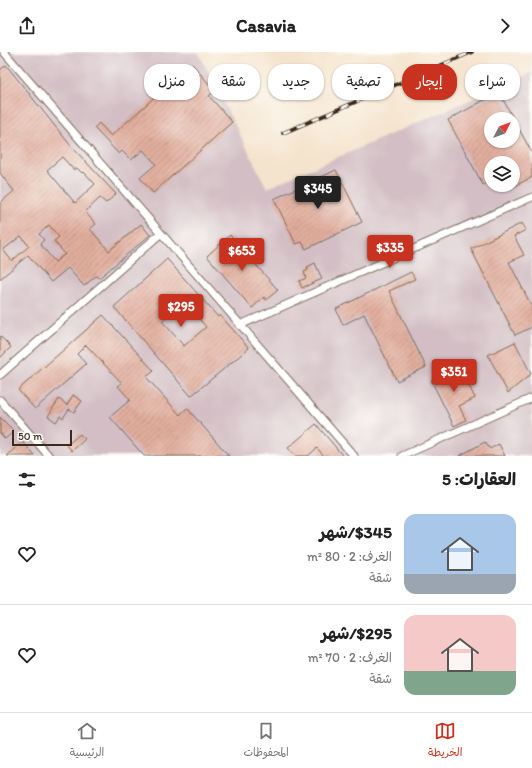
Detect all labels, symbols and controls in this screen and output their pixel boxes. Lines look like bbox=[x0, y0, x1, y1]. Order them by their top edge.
icon: share bbox=[16, 15, 38, 37]
text: Casavia bbox=[236, 15, 296, 37]
icon: forward bbox=[494, 15, 516, 37]
chip: منزل bbox=[144, 64, 200, 100]
chip: شقة bbox=[208, 64, 260, 100]
chip: جديد bbox=[268, 64, 324, 100]
chip: تصفية bbox=[332, 64, 394, 100]
chip: إيجار bbox=[402, 64, 457, 100]
chip: شراء bbox=[465, 64, 520, 100]
north arrow bbox=[484, 112, 520, 148]
map controls bbox=[484, 112, 520, 192]
button: layers bbox=[484, 156, 520, 192]
pin: $345 bbox=[294, 176, 342, 210]
text: $345 bbox=[304, 181, 332, 196]
pin: $335 bbox=[366, 235, 414, 269]
pin: $653 bbox=[218, 238, 266, 272]
text: $335 bbox=[376, 240, 404, 255]
text: $653 bbox=[228, 243, 256, 258]
pin: $295 bbox=[157, 294, 205, 328]
text: $295 bbox=[167, 299, 195, 314]
pin: $351 bbox=[430, 359, 478, 393]
text: $351 bbox=[441, 364, 467, 379]
scale bar bbox=[12, 428, 72, 447]
text: 50 m bbox=[18, 430, 42, 443]
icon: filters bbox=[16, 469, 38, 491]
text: العقارات: 5 bbox=[442, 469, 516, 489]
text: $345/شهر bbox=[320, 522, 392, 542]
icon: home bbox=[436, 530, 484, 578]
icon: heart bbox=[16, 543, 38, 565]
text: الغرف: 2 · 80 m² bbox=[307, 549, 392, 564]
text: شقة bbox=[369, 570, 392, 585]
text: $295/شهر bbox=[321, 623, 392, 643]
icon: home bbox=[436, 631, 484, 679]
icon: heart bbox=[16, 644, 38, 666]
text: الغرف: 2 · 70 m² bbox=[308, 650, 392, 665]
text: شقة bbox=[369, 671, 392, 686]
tab: الرئيسية bbox=[70, 720, 104, 762]
tab: المحفوظات bbox=[243, 720, 289, 762]
tab: الخريطة bbox=[428, 720, 462, 762]

